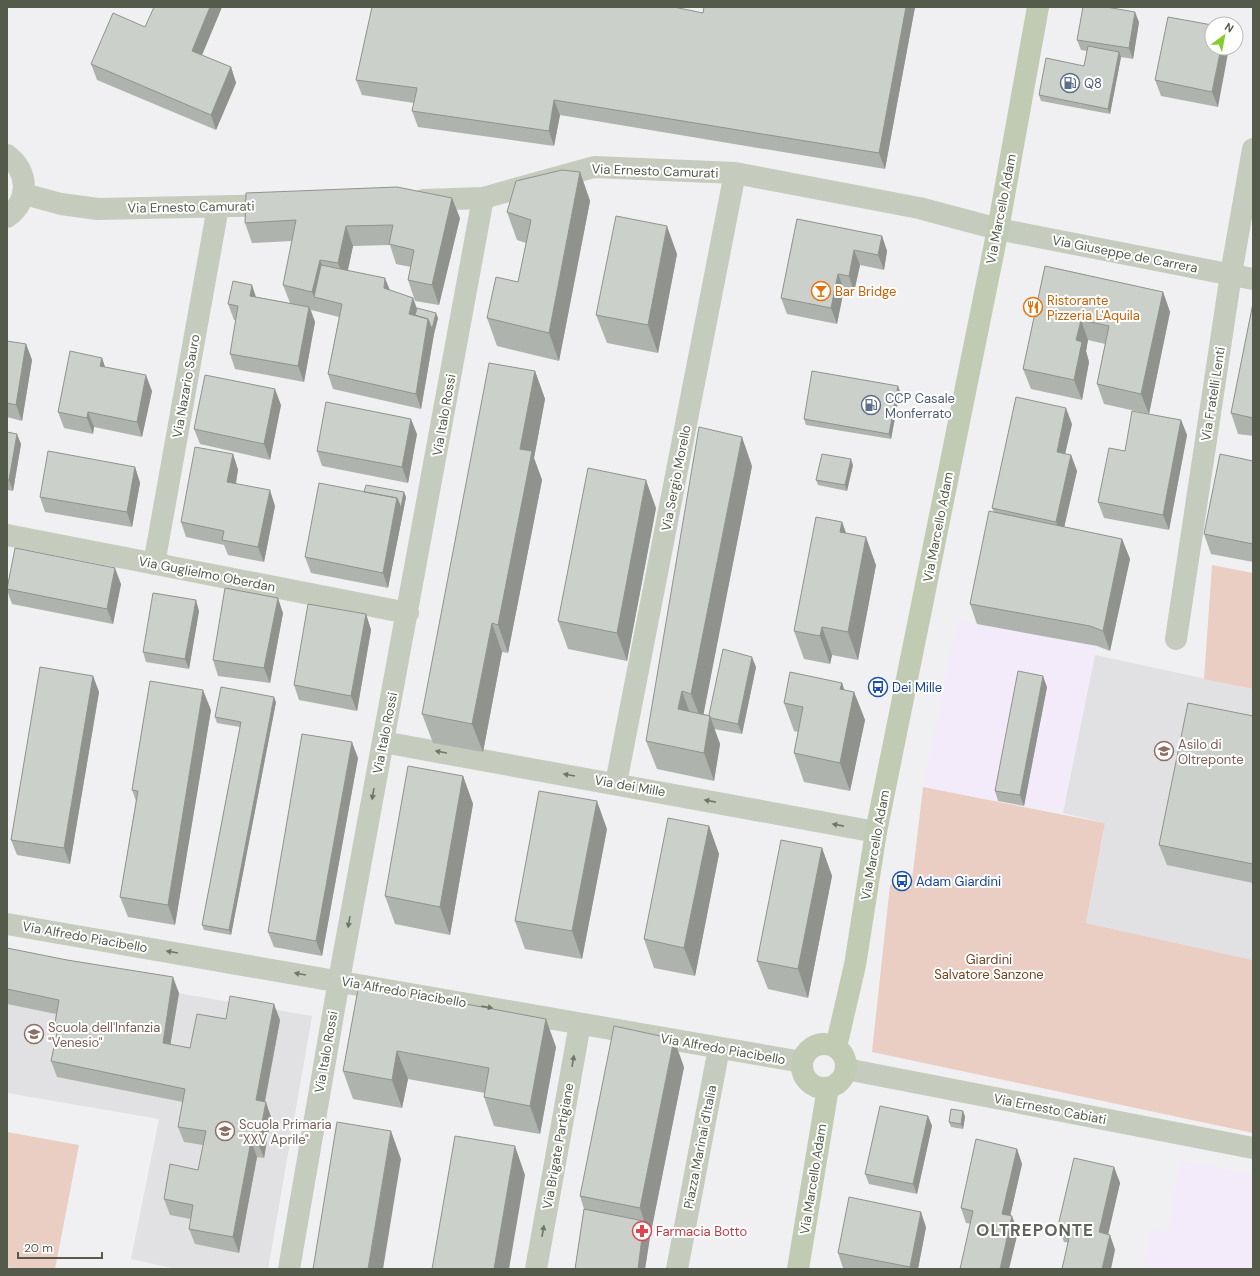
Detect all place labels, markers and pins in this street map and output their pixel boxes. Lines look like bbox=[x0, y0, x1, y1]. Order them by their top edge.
fuel station icon: Q8 bbox=[1059, 72, 1081, 94]
place label: Q8 bbox=[1084, 75, 1102, 92]
bar icon: Bar Bridge bbox=[810, 280, 832, 302]
place label: Bar Bridge bbox=[835, 283, 896, 300]
place label: Ristorante Pizzeria L'Aquila bbox=[1047, 292, 1140, 324]
restaurant icon: Ristorante Pizzeria L'Aquila bbox=[1022, 296, 1044, 318]
place label: CCP Casale Monferrato bbox=[885, 390, 955, 422]
fuel station icon: CCP Casale Monferrato bbox=[860, 394, 882, 416]
bus stop icon: Dei Mille bbox=[867, 676, 889, 698]
place label: Dei Mille bbox=[892, 679, 942, 696]
place label: Asilo di Oltreponte bbox=[1178, 736, 1244, 768]
school or university icon: Asilo di Oltreponte bbox=[1153, 740, 1175, 762]
bus stop icon: Adam Giardini bbox=[891, 870, 913, 892]
place label: Adam Giardini bbox=[916, 873, 1001, 890]
place label: Scuola dell'Infanzia "Venesio" bbox=[48, 1019, 160, 1051]
school or university icon: Scuola dell'Infanzia "Venesio" bbox=[23, 1023, 45, 1045]
place label: Scuola Primaria "XXV Aprile" bbox=[239, 1116, 332, 1148]
school or university icon: Scuola Primaria "XXV Aprile" bbox=[214, 1120, 236, 1142]
pharmacy icon: Farmacia Botto bbox=[631, 1220, 653, 1242]
place label: Farmacia Botto bbox=[656, 1223, 747, 1240]

